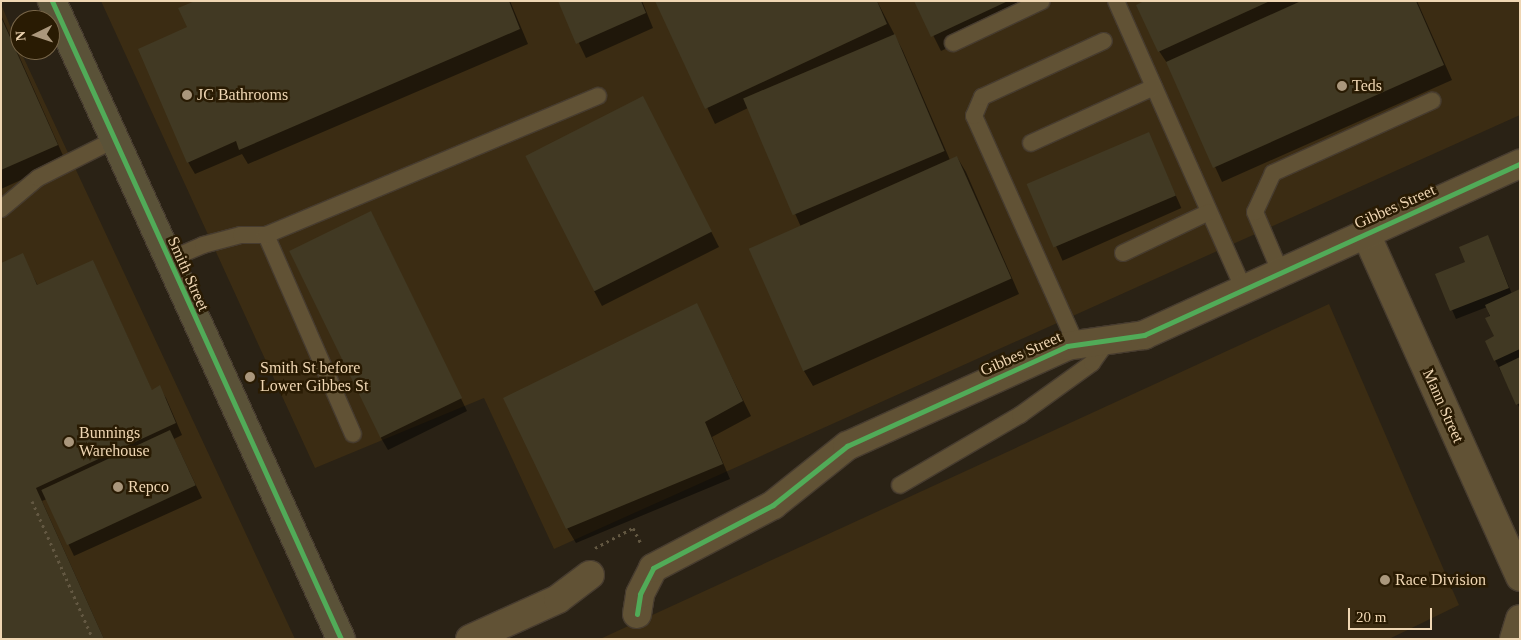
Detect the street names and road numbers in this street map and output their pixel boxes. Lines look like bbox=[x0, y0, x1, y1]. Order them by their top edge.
street label: Gibbes Street bbox=[1352, 181, 1438, 233]
street label: Smith Street bbox=[163, 234, 213, 314]
street label: Gibbes Street bbox=[978, 328, 1064, 380]
street label: Mann Street bbox=[1418, 366, 1468, 446]

